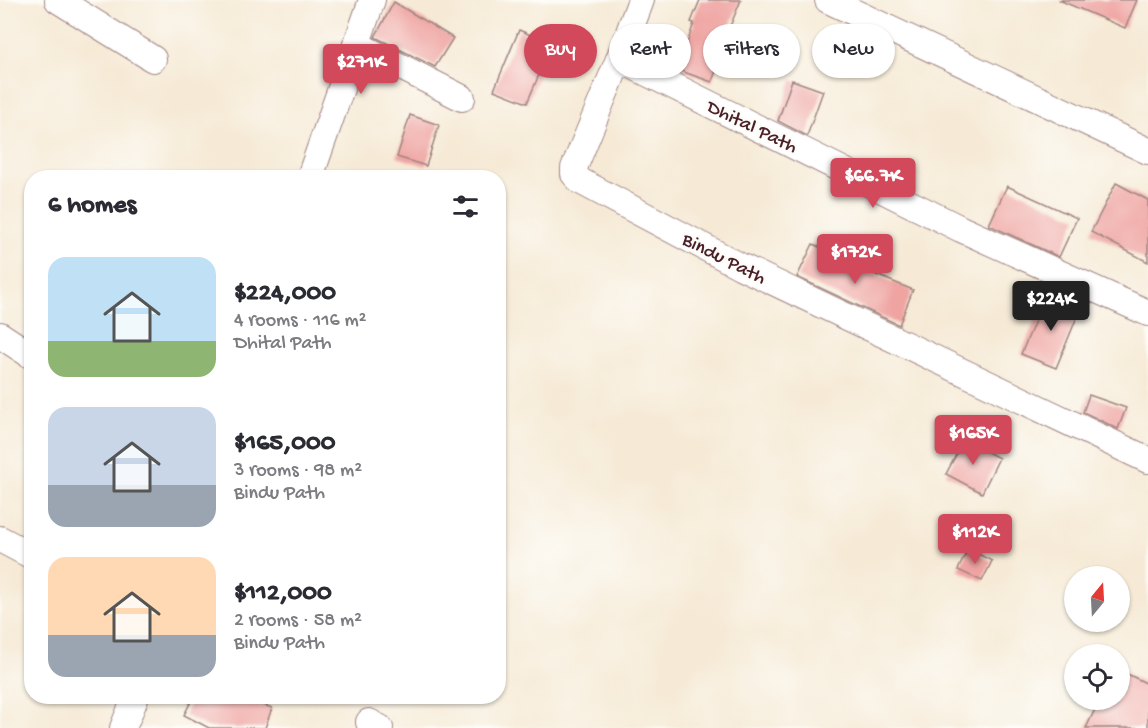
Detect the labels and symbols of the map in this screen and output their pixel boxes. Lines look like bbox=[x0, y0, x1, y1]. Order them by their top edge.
pin: $271K bbox=[319, 44, 403, 95]
street label: Dhital Path bbox=[701, 96, 801, 160]
pin: $66.7K bbox=[824, 158, 922, 209]
street label: Bindu Path bbox=[677, 229, 769, 291]
pin: $172K bbox=[813, 234, 897, 285]
pin: $224K bbox=[1009, 281, 1093, 332]
pin: $165K bbox=[931, 415, 1015, 466]
pin: $112K bbox=[933, 514, 1017, 565]
north arrow bbox=[1064, 566, 1130, 632]

